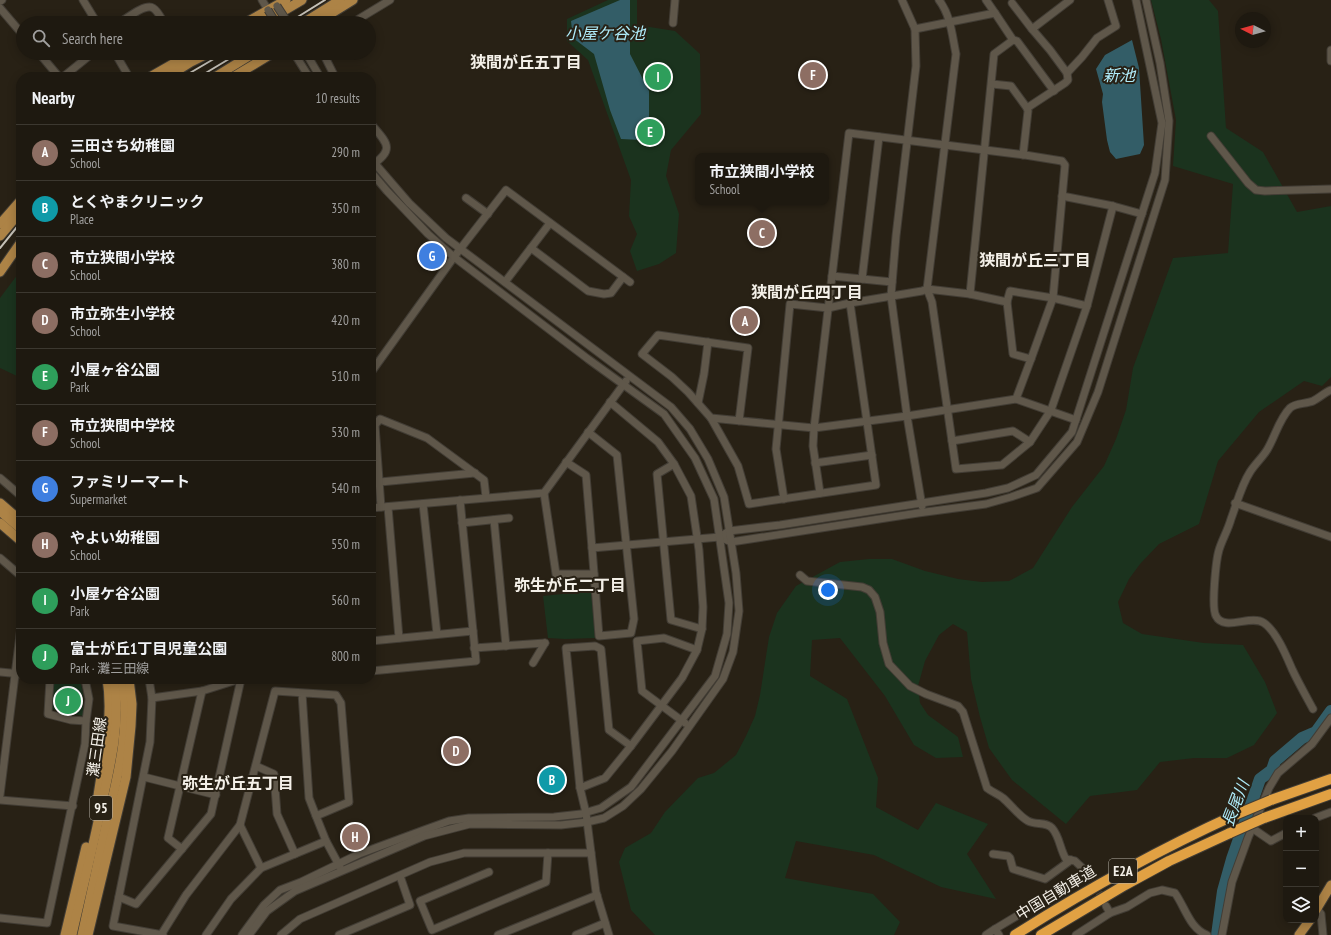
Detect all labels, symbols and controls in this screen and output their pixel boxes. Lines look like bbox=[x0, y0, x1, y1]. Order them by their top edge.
north arrow bbox=[1235, 12, 1271, 48]
search box bbox=[16, 16, 376, 60]
water label: 小屋ケ谷池 bbox=[565, 23, 647, 43]
icon: search bbox=[30, 27, 52, 49]
text: Search here bbox=[62, 29, 123, 48]
district label: 狭間が丘五丁目 bbox=[470, 52, 582, 72]
pin: F bbox=[800, 60, 826, 90]
pin: I bbox=[645, 62, 671, 92]
water label: 新池 bbox=[1103, 65, 1137, 85]
text: Nearby bbox=[32, 87, 75, 109]
text: 10 results bbox=[316, 90, 360, 107]
pin: E bbox=[637, 117, 663, 147]
text: 三田さち幼稚園 bbox=[70, 136, 175, 155]
text: A bbox=[42, 144, 48, 161]
text: 290 m bbox=[331, 144, 360, 161]
popup bbox=[695, 153, 829, 205]
text: School bbox=[70, 155, 100, 172]
text: 市立狭間小学校 bbox=[709, 162, 815, 181]
text: School bbox=[709, 181, 740, 198]
text: とくやまクリニック bbox=[70, 192, 205, 211]
text: B bbox=[42, 200, 48, 217]
text: 350 m bbox=[331, 200, 360, 217]
text: Place bbox=[70, 211, 94, 228]
pin: C bbox=[749, 218, 775, 248]
pin: G bbox=[419, 241, 445, 271]
text: 市立狭間小学校 bbox=[70, 248, 175, 267]
district label: 狭間が丘三丁目 bbox=[979, 250, 1091, 270]
text: C bbox=[42, 256, 48, 273]
text: 380 m bbox=[331, 256, 360, 273]
text: School bbox=[70, 267, 100, 284]
district label: 狭間が丘四丁目 bbox=[751, 282, 863, 302]
text: 市立弥生小学校 bbox=[70, 304, 175, 323]
pin: A bbox=[732, 306, 758, 336]
text: D bbox=[42, 312, 48, 329]
text: 420 m bbox=[331, 312, 360, 329]
text: School bbox=[70, 323, 100, 340]
text: 小屋ヶ谷公園 bbox=[70, 360, 160, 379]
text: E bbox=[42, 368, 48, 385]
text: 510 m bbox=[331, 368, 360, 385]
text: Park bbox=[70, 379, 89, 396]
text: 市立狭間中学校 bbox=[70, 416, 175, 435]
text: F bbox=[42, 424, 48, 441]
text: 530 m bbox=[331, 424, 360, 441]
text: School bbox=[70, 435, 100, 452]
text: ファミリーマート bbox=[70, 472, 190, 491]
text: G bbox=[42, 480, 48, 497]
text: 540 m bbox=[331, 480, 360, 497]
text: Supermarket bbox=[70, 491, 127, 508]
text: やよい幼稚園 bbox=[70, 528, 160, 547]
text: H bbox=[42, 536, 48, 553]
text: 550 m bbox=[331, 536, 360, 553]
text: School bbox=[70, 547, 100, 564]
district label: 弥生が丘二丁目 bbox=[514, 575, 626, 595]
your location bbox=[818, 580, 838, 600]
text: 小屋ケ谷公園 bbox=[70, 584, 160, 603]
text: I bbox=[43, 592, 47, 609]
text: 560 m bbox=[331, 592, 360, 609]
text: Park bbox=[70, 603, 89, 620]
text: 富士が丘1丁目児童公園 bbox=[70, 639, 227, 658]
text: J bbox=[43, 648, 47, 665]
text: 800 m bbox=[331, 648, 360, 665]
text: Park · 灘三田線 bbox=[70, 660, 149, 677]
pin: J bbox=[55, 686, 81, 716]
street label: 灘三田線 bbox=[83, 716, 110, 778]
pin: D bbox=[443, 736, 469, 766]
pin: B bbox=[539, 765, 565, 795]
district label: 弥生が丘五丁目 bbox=[182, 773, 294, 793]
water label: 長尾川 bbox=[1217, 775, 1254, 829]
road number: 95 bbox=[90, 796, 112, 820]
map controls bbox=[1283, 815, 1319, 923]
button: + bbox=[1283, 815, 1319, 851]
pin: H bbox=[342, 822, 368, 852]
button: − bbox=[1283, 851, 1319, 887]
road number: E2A bbox=[1109, 859, 1137, 883]
street label: 中国自動車道 bbox=[1012, 861, 1099, 924]
button: layers bbox=[1283, 887, 1319, 923]

